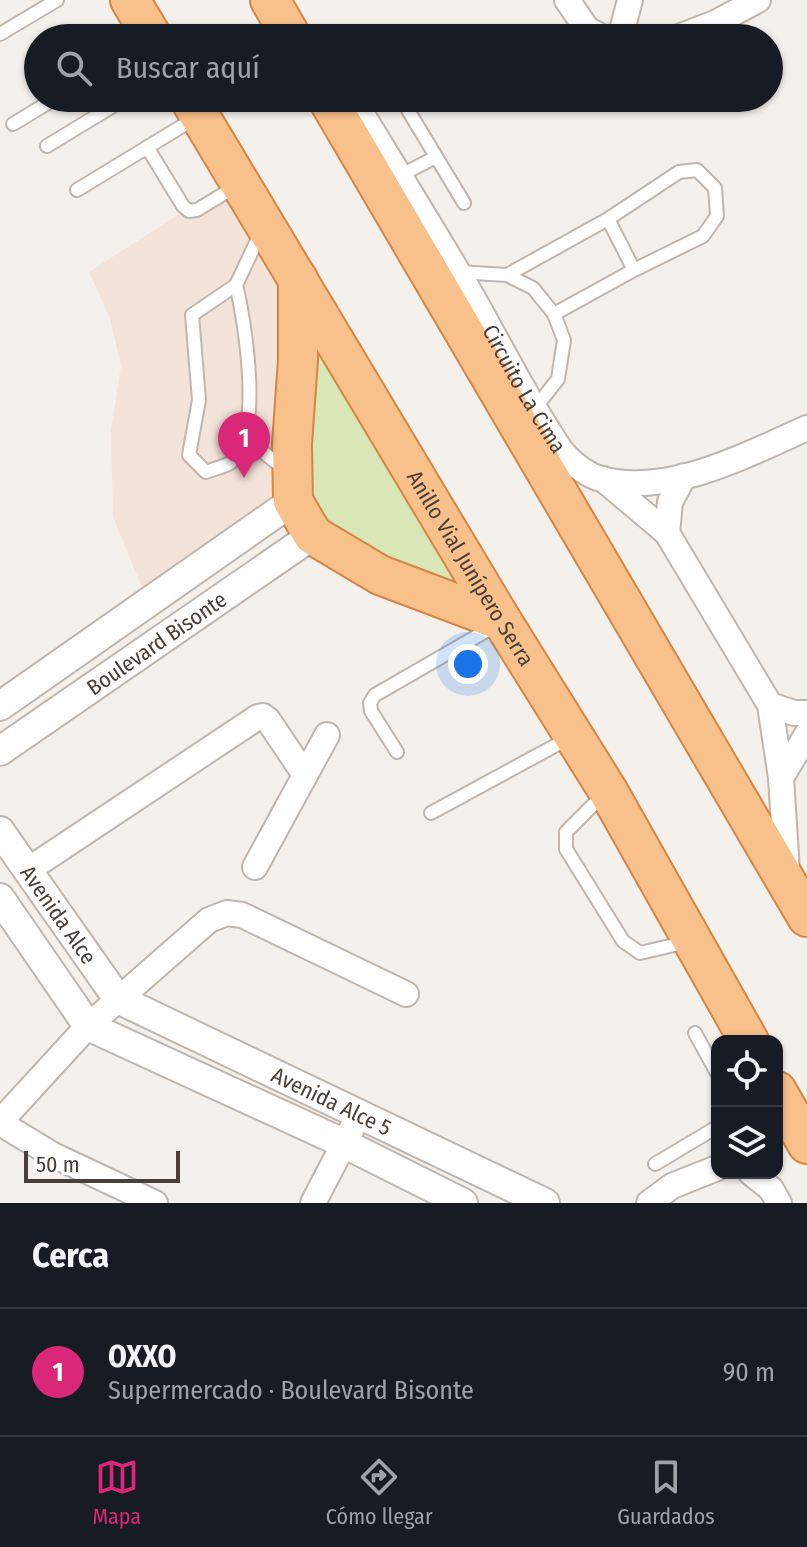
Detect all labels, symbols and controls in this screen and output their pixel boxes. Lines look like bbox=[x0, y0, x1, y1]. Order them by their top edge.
search box bbox=[24, 24, 783, 112]
icon: search bbox=[52, 46, 96, 90]
text: Buscar aquí bbox=[116, 50, 260, 86]
street label: Circuito La Cima bbox=[476, 320, 572, 458]
pin: 1 bbox=[218, 412, 270, 478]
street label: Anillo Vial Junípero Serra bbox=[401, 466, 540, 671]
street label: Boulevard Bisonte bbox=[82, 586, 232, 701]
your location bbox=[448, 644, 488, 684]
street label: Avenida Alce bbox=[14, 860, 102, 969]
map controls bbox=[711, 1035, 783, 1179]
button: locate bbox=[711, 1035, 783, 1107]
street label: Avenida Alce 5 bbox=[267, 1061, 396, 1142]
button: layers bbox=[711, 1107, 783, 1179]
scale bar bbox=[24, 1147, 180, 1183]
text: 50 m bbox=[36, 1151, 80, 1178]
text: Cerca bbox=[32, 1235, 109, 1276]
text: OXXO bbox=[108, 1339, 177, 1375]
text: 1 bbox=[53, 1357, 64, 1388]
text: 90 m bbox=[723, 1357, 775, 1388]
text: Supermercado · Boulevard Bisonte bbox=[108, 1375, 474, 1406]
tab: Mapa bbox=[92, 1455, 141, 1530]
tab: Cómo llegar bbox=[326, 1455, 433, 1530]
tab: Guardados bbox=[617, 1455, 715, 1530]

